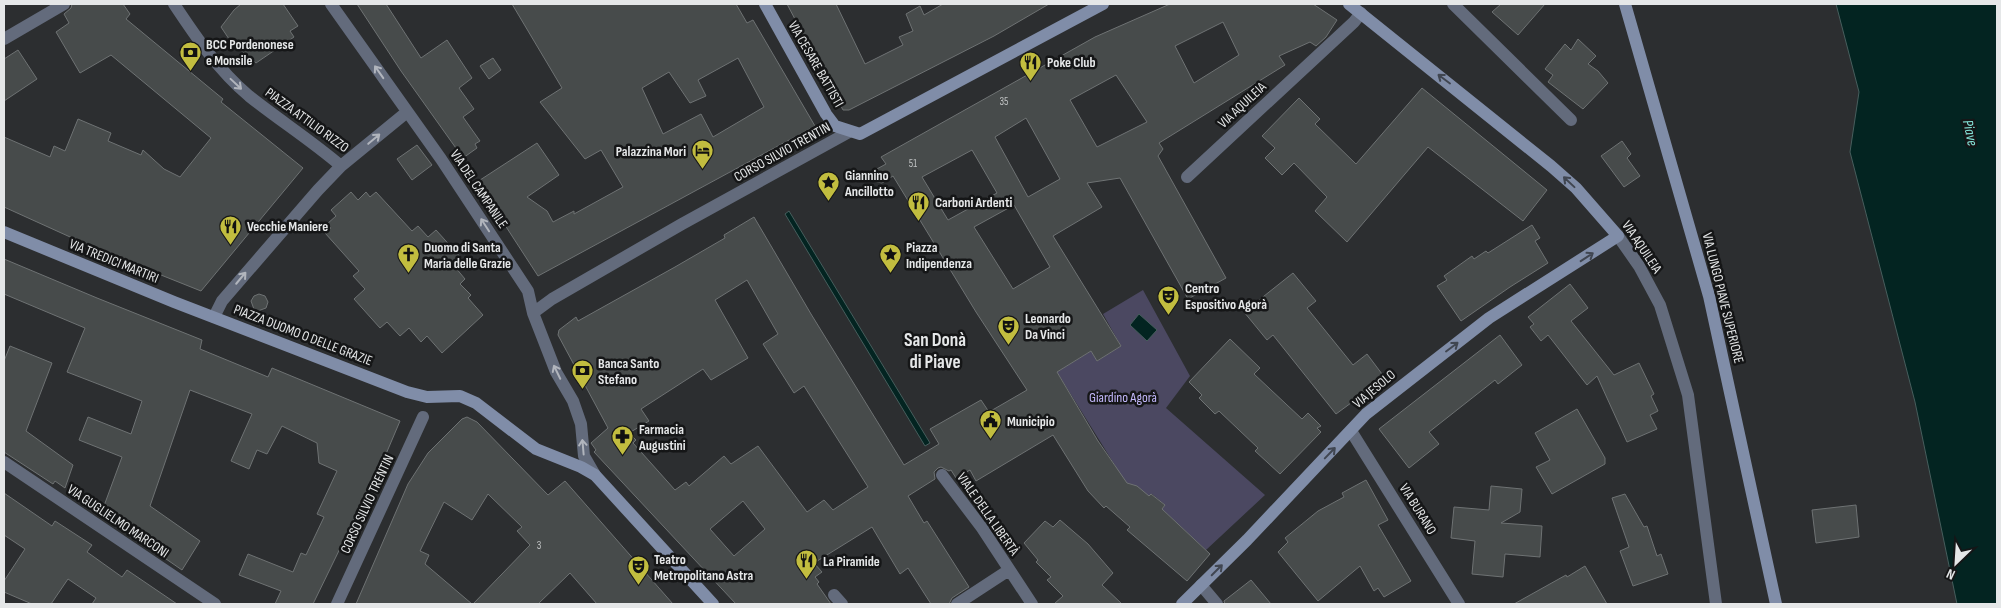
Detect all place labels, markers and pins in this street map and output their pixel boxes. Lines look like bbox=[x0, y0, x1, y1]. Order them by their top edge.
place label: BCC Pordenonese e Monsile bbox=[206, 36, 294, 69]
bank icon: BCC Pordenonese e Monsile bbox=[178, 40, 202, 71]
restaurant icon: Poke Club bbox=[1019, 50, 1043, 81]
place label: Poke Club bbox=[1047, 54, 1095, 71]
hotel icon: Palazzina Mori bbox=[690, 139, 714, 170]
place label: Palazzina Mori bbox=[616, 143, 686, 160]
place label: Giannino Ancillotto bbox=[844, 167, 894, 200]
place icon: Giannino Ancillotto bbox=[817, 171, 841, 202]
restaurant icon: Carboni Ardenti bbox=[907, 190, 931, 221]
place label: Carboni Ardenti bbox=[935, 194, 1013, 211]
restaurant icon: Vecchie Maniere bbox=[219, 214, 243, 245]
place label: Vecchie Maniere bbox=[247, 218, 328, 235]
place label: Duomo di Santa Maria delle Grazie bbox=[424, 239, 511, 272]
place label: Piazza Indipendenza bbox=[906, 239, 972, 272]
church icon: Duomo di Santa Maria delle Grazie bbox=[396, 243, 420, 274]
place icon: Piazza Indipendenza bbox=[878, 243, 902, 274]
place label: Centro Espositivo Agorà bbox=[1185, 280, 1267, 313]
theatre icon: Centro Espositivo Agorà bbox=[1157, 284, 1181, 315]
place label: Leonardo Da Vinci bbox=[1025, 310, 1071, 343]
theatre icon: Leonardo Da Vinci bbox=[997, 314, 1021, 345]
place label: Banca Santo Stefano bbox=[598, 355, 659, 388]
bank icon: Banca Santo Stefano bbox=[570, 359, 594, 390]
public building icon: Municipio bbox=[979, 409, 1003, 440]
place label: Municipio bbox=[1007, 413, 1055, 430]
place label: Farmacia Augustini bbox=[638, 421, 686, 454]
pharmacy icon: Farmacia Augustini bbox=[611, 425, 635, 456]
restaurant icon: La Piramide bbox=[795, 549, 819, 580]
place label: Teatro Metropolitano Astra bbox=[654, 551, 753, 584]
place label: La Piramide bbox=[823, 553, 880, 570]
theatre icon: Teatro Metropolitano Astra bbox=[626, 555, 650, 586]

